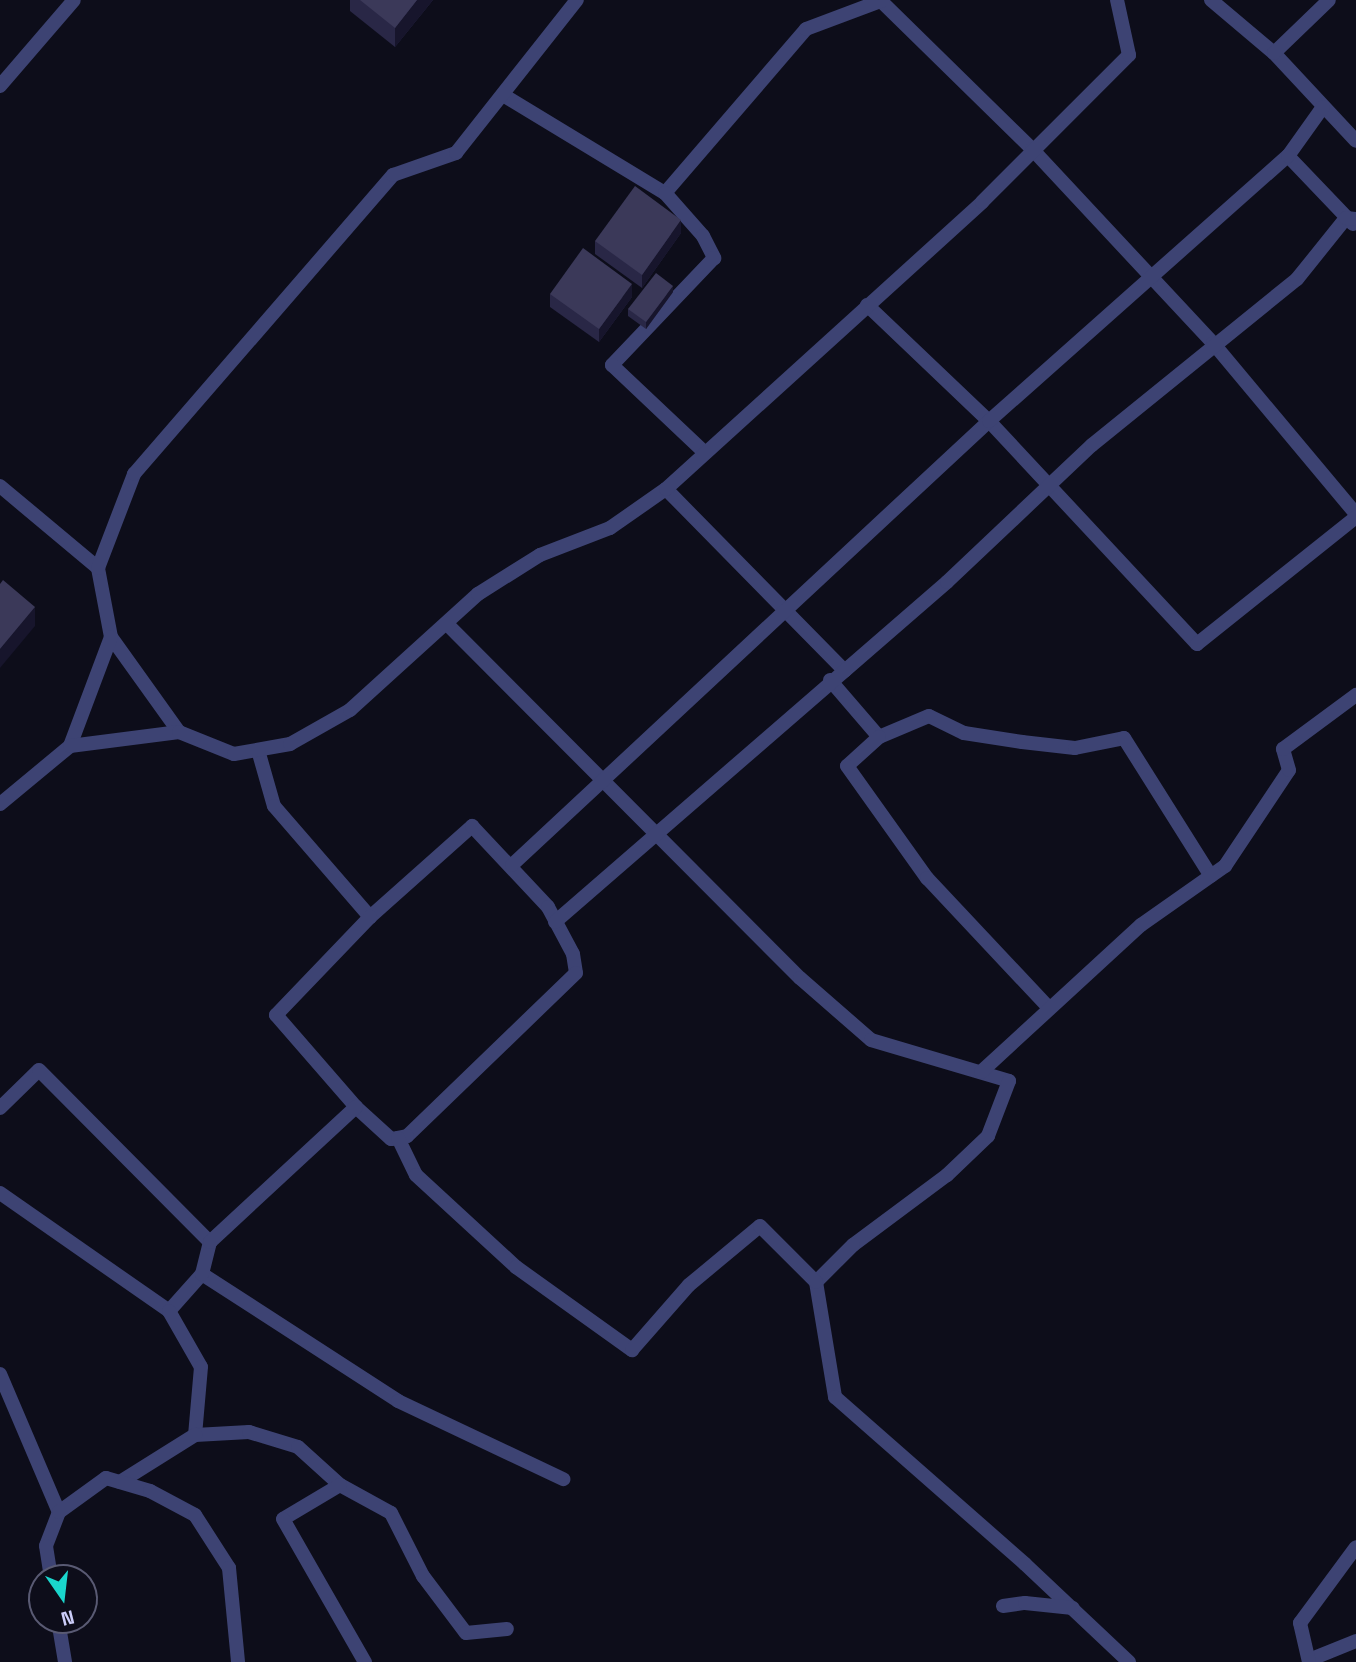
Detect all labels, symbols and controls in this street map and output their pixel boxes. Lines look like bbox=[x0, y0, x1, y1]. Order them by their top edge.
north arrow bbox=[28, 1564, 98, 1634]
text: N bbox=[59, 1604, 77, 1632]

